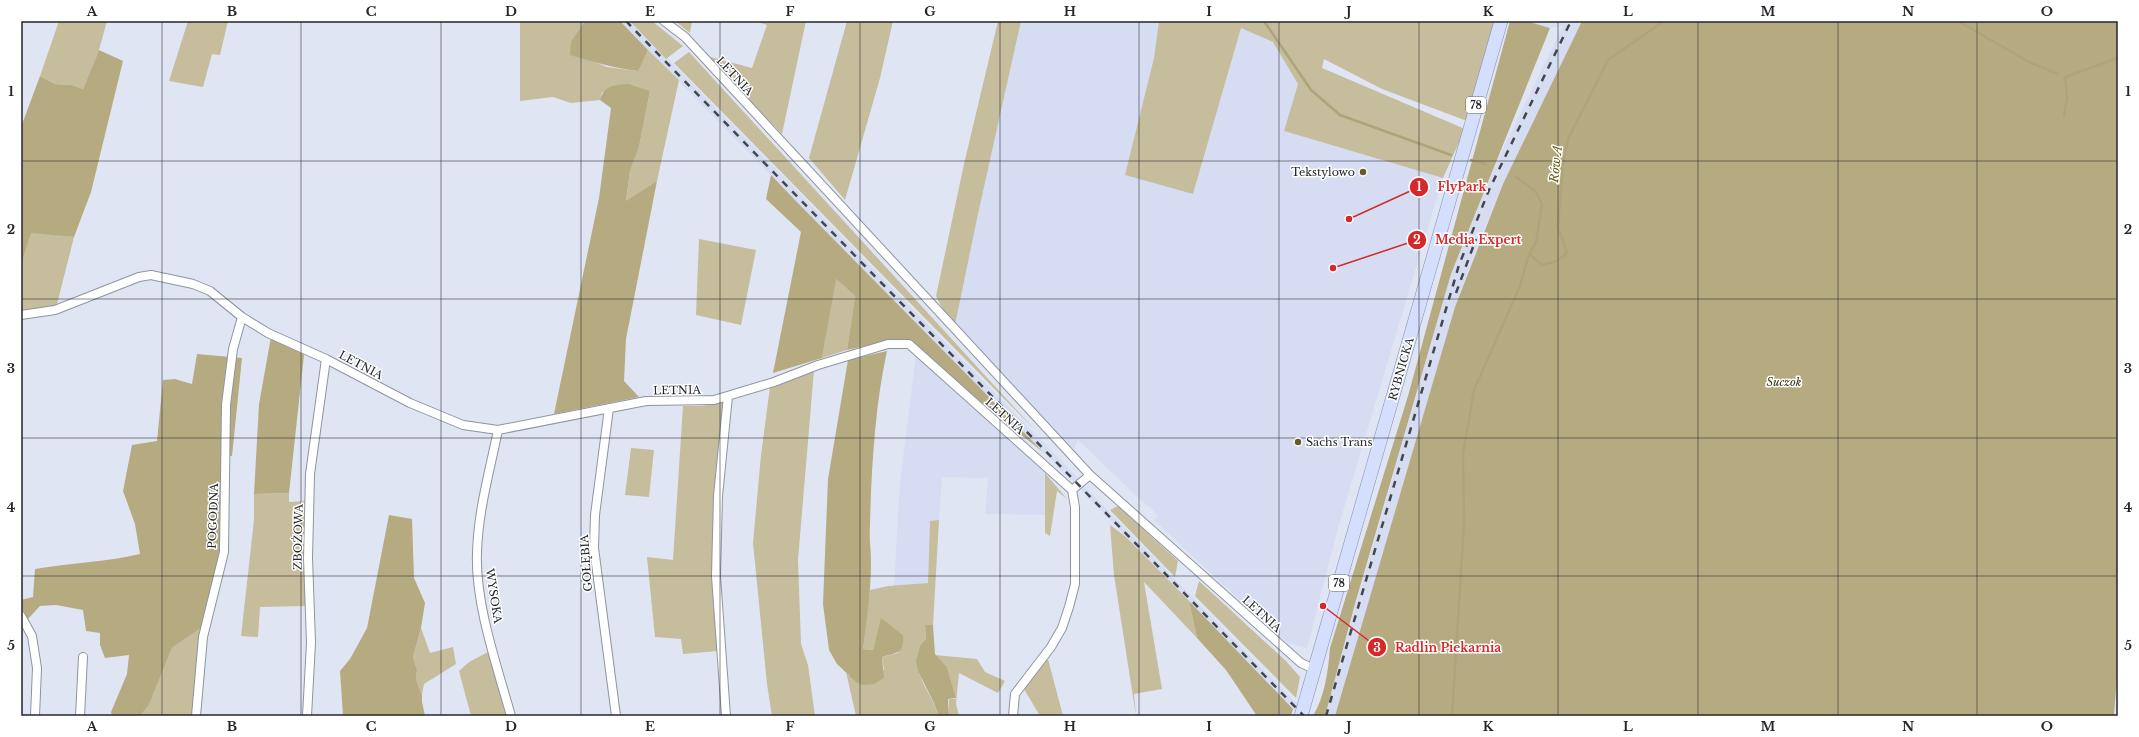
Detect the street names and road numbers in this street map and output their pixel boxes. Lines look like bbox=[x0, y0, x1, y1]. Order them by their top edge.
street label: LETNIA bbox=[714, 54, 757, 99]
road number: 78 bbox=[1466, 97, 1486, 113]
street label: RYBNICKA bbox=[1385, 335, 1417, 402]
street label: LETNIA bbox=[337, 348, 386, 383]
street label: LETNIA bbox=[653, 383, 702, 397]
street label: LETNIA bbox=[983, 395, 1028, 438]
street label: POGODNA bbox=[205, 482, 221, 549]
street label: ZBOŻOWA bbox=[290, 503, 306, 570]
street label: GOŁĘBIA bbox=[577, 533, 595, 592]
street label: WYSOKA bbox=[483, 567, 505, 625]
road number: 78 bbox=[1329, 575, 1349, 591]
street label: LETNIA bbox=[1240, 593, 1285, 636]

